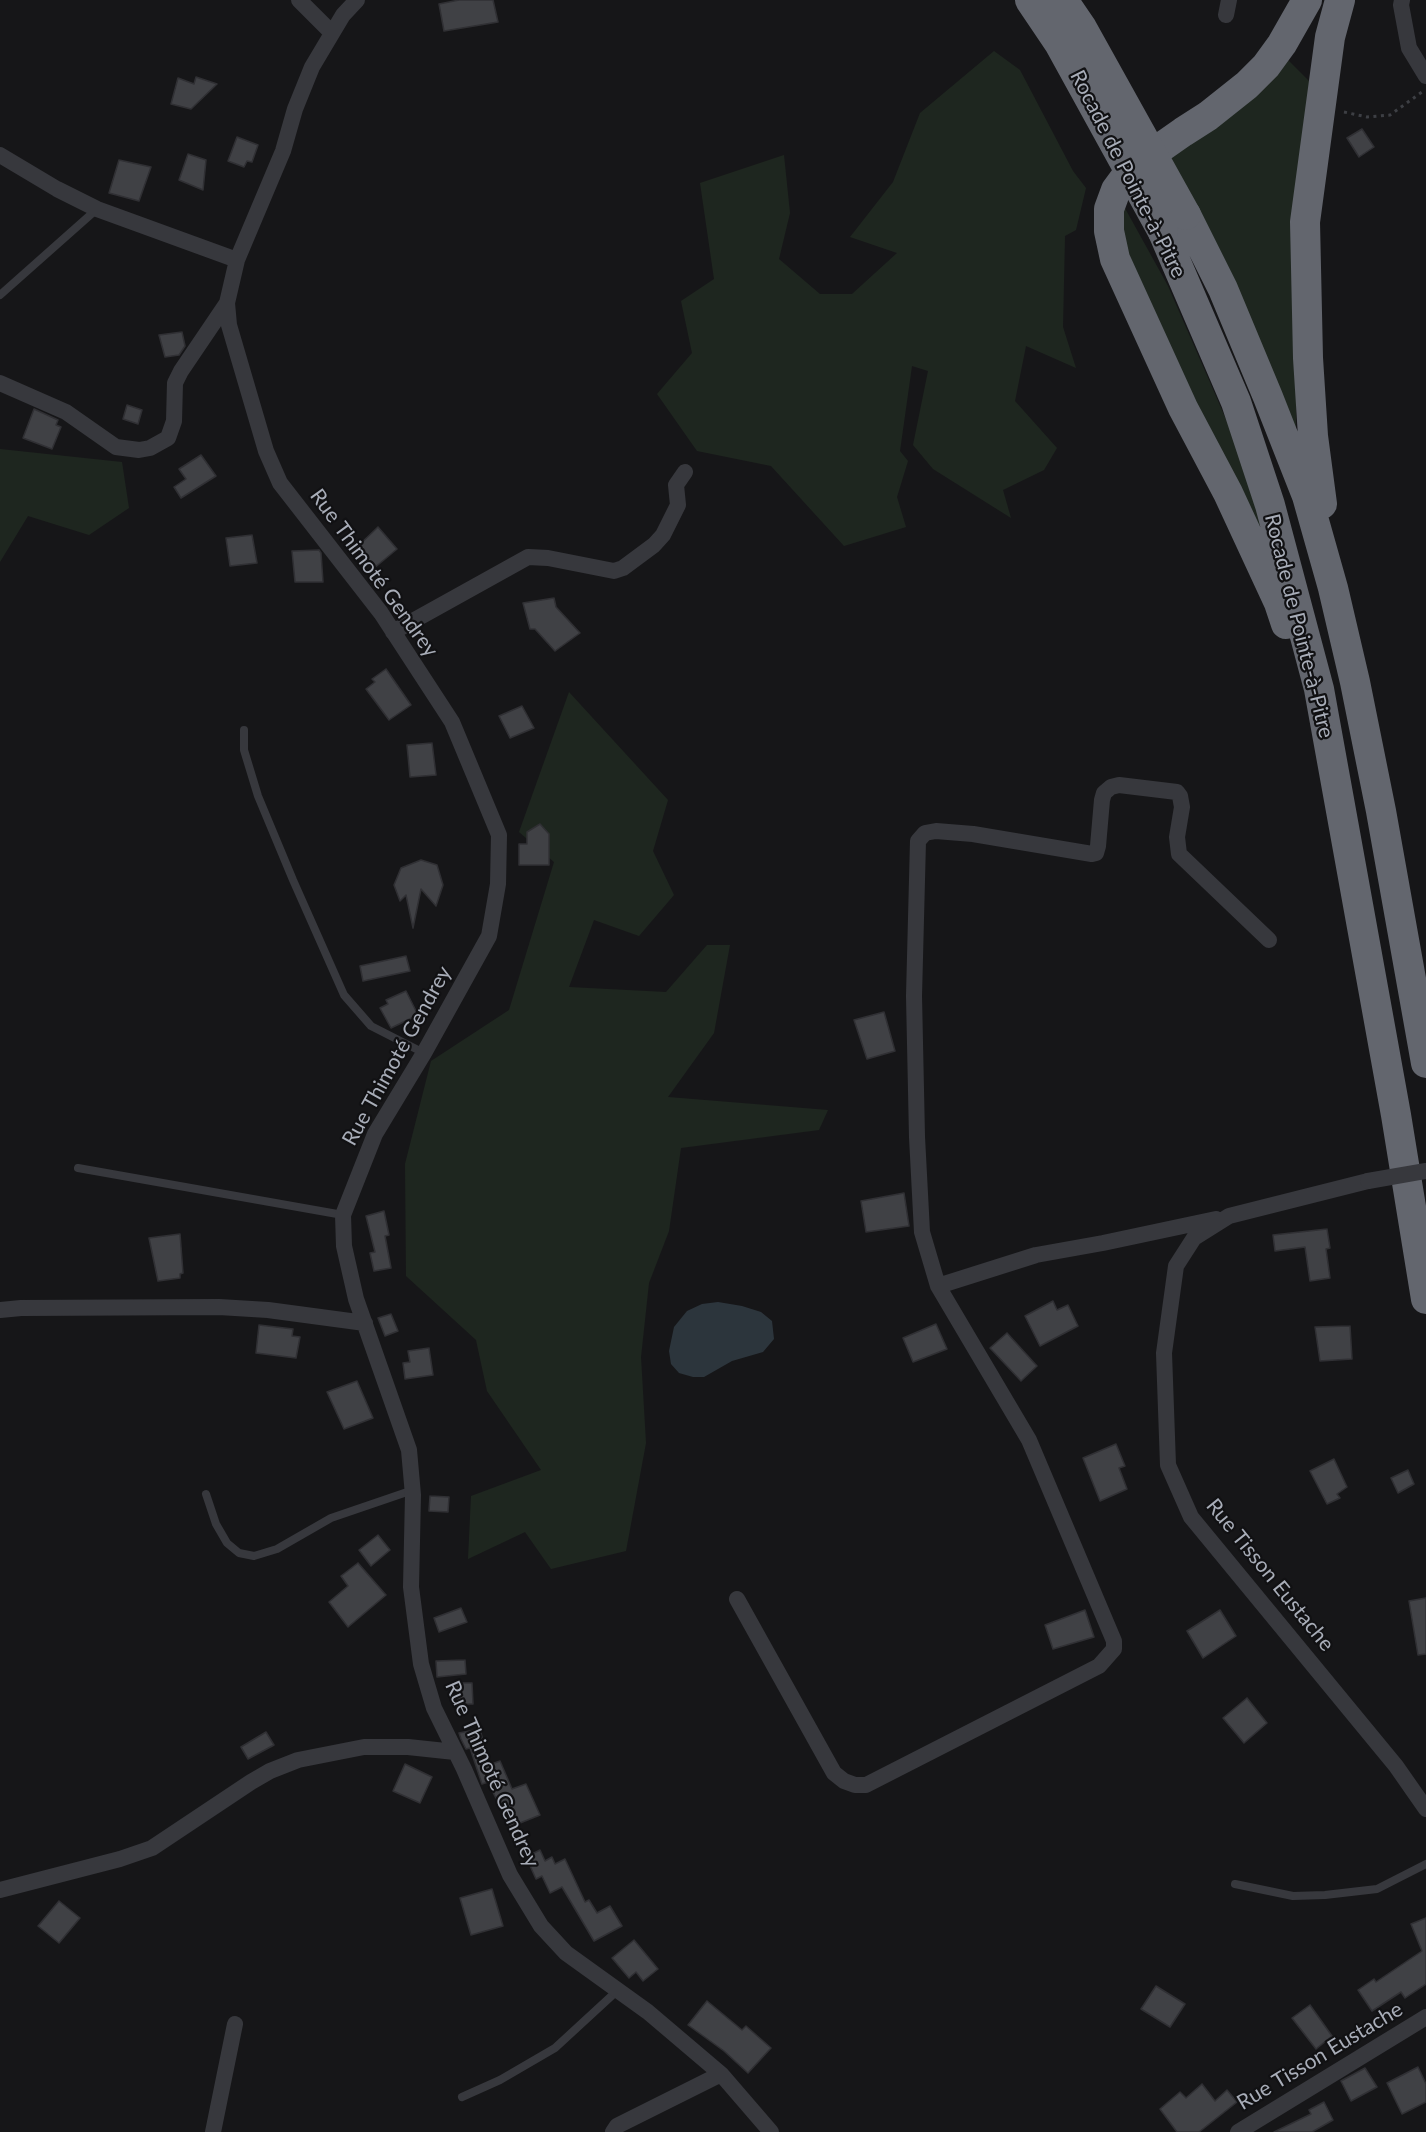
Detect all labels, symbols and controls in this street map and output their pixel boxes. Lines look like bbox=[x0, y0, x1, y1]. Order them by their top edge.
street label: Rocade de Pointe-à-Pitre bbox=[1065, 66, 1191, 282]
street label: Rue Thimoté Gendrey bbox=[305, 484, 443, 662]
street label: Rocade de Pointe-à-Pitre bbox=[1259, 511, 1339, 741]
street label: Rue Thimoté Gendrey bbox=[337, 962, 457, 1150]
street label: Rue Tisson Eustache bbox=[1201, 1494, 1339, 1656]
street label: Rue Thimoté Gendrey bbox=[440, 1677, 544, 1871]
street label: Rue Tisson Eustache bbox=[1233, 1997, 1407, 2115]

